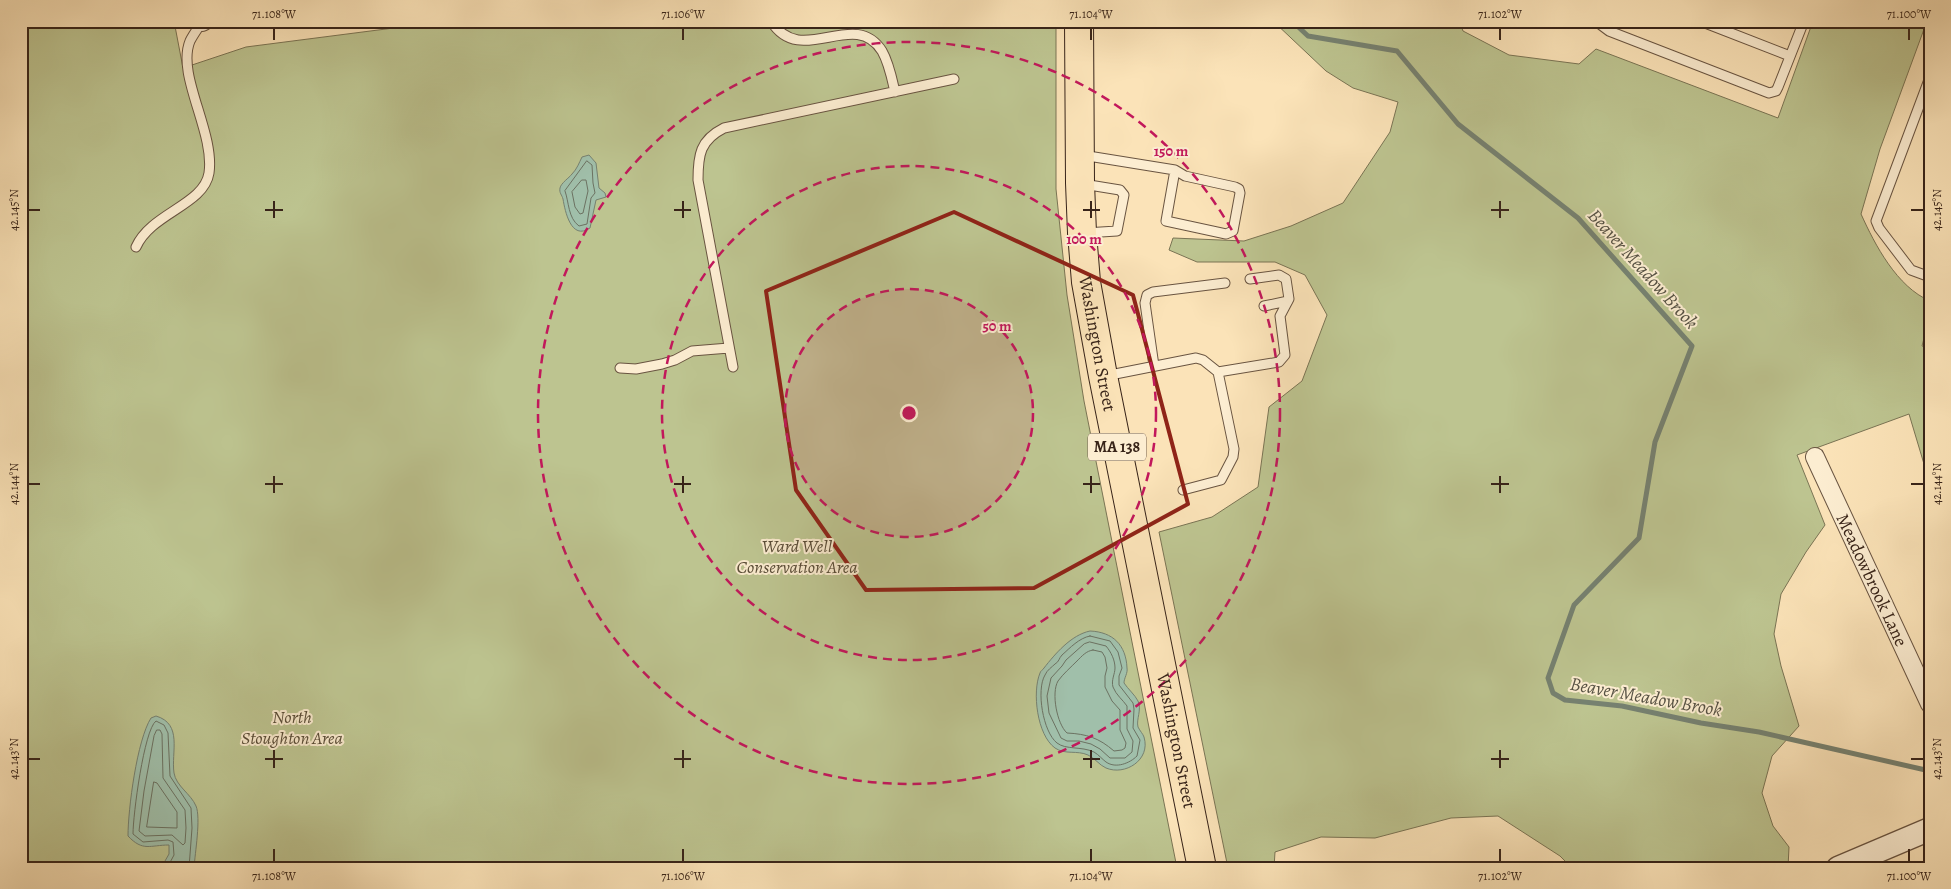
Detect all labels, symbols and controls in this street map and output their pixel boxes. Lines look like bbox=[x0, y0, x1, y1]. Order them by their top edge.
text: 71.108°W bbox=[252, 6, 297, 22]
text: 71.106°W bbox=[661, 6, 706, 22]
text: 71.104°W bbox=[1069, 6, 1114, 22]
text: 71.102°W bbox=[1478, 6, 1523, 22]
text: 71.100°W bbox=[1887, 6, 1932, 22]
text: 150 m bbox=[1154, 141, 1189, 161]
text: 42.145°N bbox=[6, 189, 22, 231]
text: 42.145°N bbox=[1929, 189, 1945, 231]
water label: Beaver Meadow Brook bbox=[1582, 203, 1704, 335]
text: 100 m bbox=[1066, 229, 1102, 249]
street label: Washington Street bbox=[1073, 273, 1122, 414]
text: 50 m bbox=[982, 316, 1012, 336]
centre of rings bbox=[900, 404, 918, 422]
road number: MA 138 bbox=[1088, 434, 1146, 461]
text: 42.144°N bbox=[6, 463, 22, 505]
text: 42.144°N bbox=[1929, 463, 1945, 505]
street label: Meadowbrook Lane bbox=[1831, 510, 1913, 650]
park label: Ward Well Conservation Area bbox=[737, 534, 857, 579]
street label: Washington Street bbox=[1151, 670, 1202, 811]
water label: Beaver Meadow Brook bbox=[1568, 671, 1724, 723]
park label: North Stoughton Area bbox=[241, 705, 343, 750]
text: 42.143°N bbox=[6, 738, 22, 780]
text: 42.143°N bbox=[1929, 738, 1945, 780]
text: 71.108°W bbox=[252, 868, 297, 884]
text: 71.106°W bbox=[661, 868, 706, 884]
text: 71.104°W bbox=[1069, 868, 1114, 884]
text: 71.102°W bbox=[1478, 868, 1523, 884]
text: 71.100°W bbox=[1887, 868, 1932, 884]

